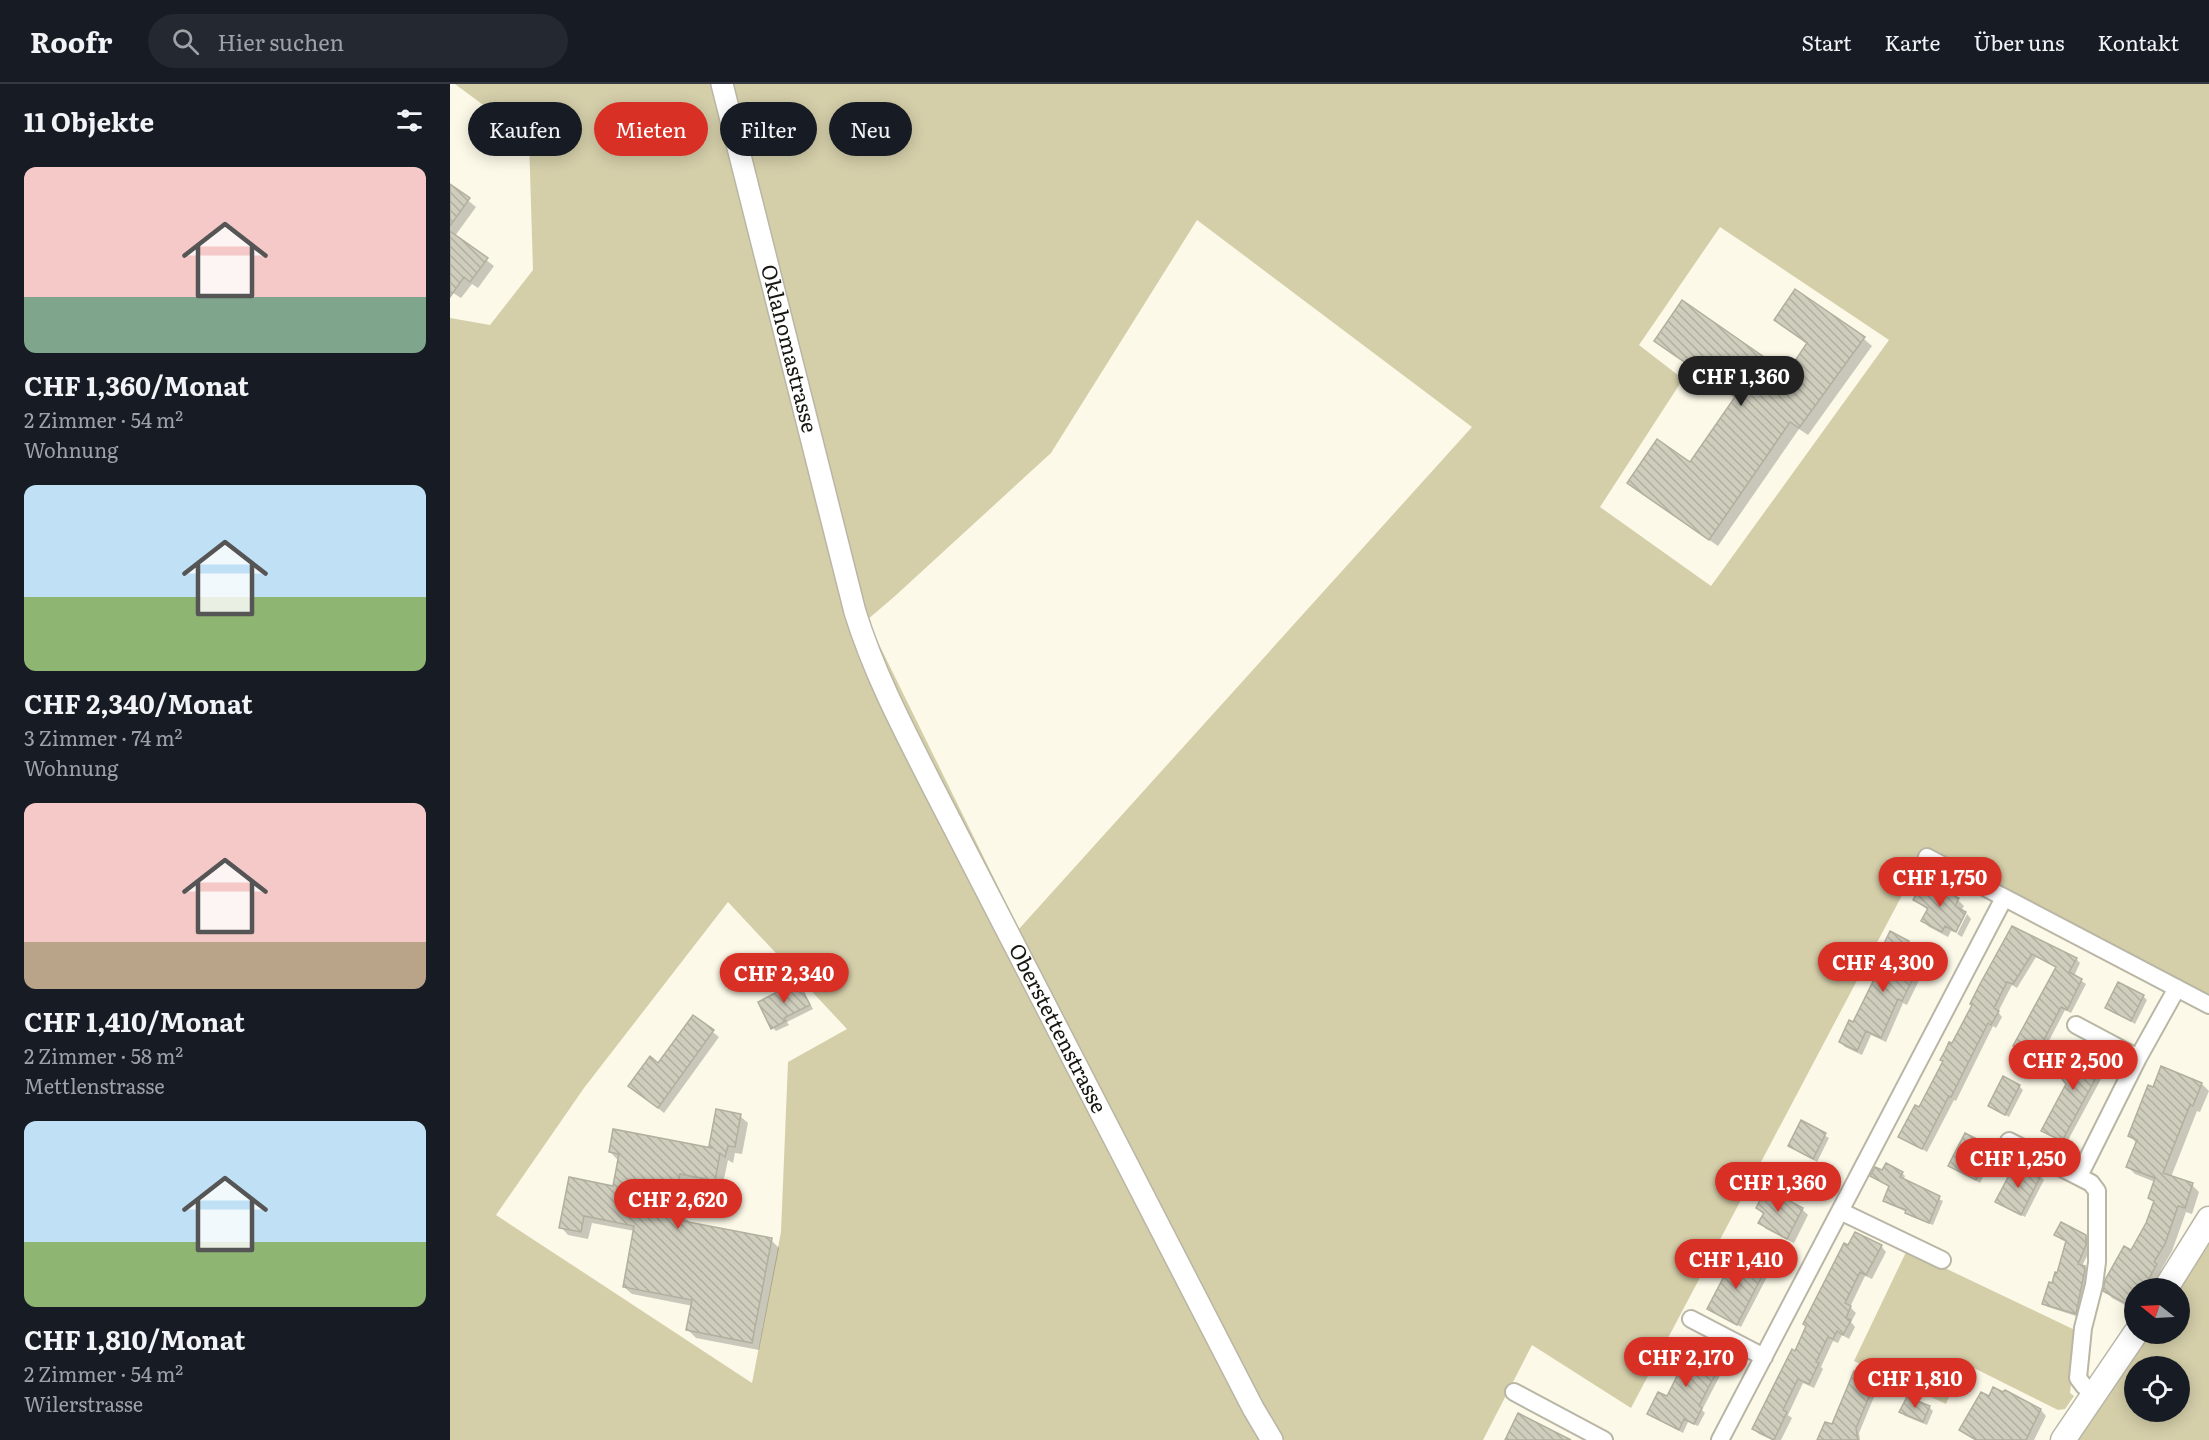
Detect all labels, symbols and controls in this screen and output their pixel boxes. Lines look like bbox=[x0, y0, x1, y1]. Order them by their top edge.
search box bbox=[148, 14, 568, 68]
text: Roofr bbox=[30, 20, 112, 62]
icon: search bbox=[169, 25, 202, 58]
text: Hier suchen bbox=[217, 25, 344, 58]
text: Start bbox=[1801, 26, 1852, 57]
text: Karte bbox=[1885, 26, 1940, 57]
text: Über uns bbox=[1973, 26, 2064, 57]
text: Kontakt bbox=[2097, 26, 2179, 57]
text: 11 Objekte bbox=[24, 101, 154, 140]
chip: Kaufen bbox=[468, 102, 582, 156]
chip: Mieten bbox=[594, 102, 708, 156]
chip: Filter bbox=[720, 102, 817, 156]
chip: Neu bbox=[829, 102, 912, 156]
icon: filters bbox=[393, 104, 426, 137]
icon: home bbox=[171, 206, 279, 314]
street label: Oklahomastrasse bbox=[755, 261, 827, 436]
pin: CHF 1,360 bbox=[1672, 356, 1810, 407]
text: CHF 1,360 bbox=[1692, 360, 1790, 390]
text: CHF 1,360/Monat bbox=[24, 365, 249, 404]
text: 2 Zimmer · 54 m² bbox=[24, 404, 183, 434]
text: Wohnung bbox=[24, 434, 118, 464]
icon: home bbox=[171, 524, 279, 632]
text: CHF 2,340/Monat bbox=[24, 683, 253, 722]
text: 3 Zimmer · 74 m² bbox=[24, 722, 183, 752]
text: Wohnung bbox=[24, 752, 118, 782]
icon: home bbox=[171, 842, 279, 950]
pin: CHF 1,750 bbox=[1871, 857, 2009, 908]
text: CHF 1,750 bbox=[1893, 861, 1987, 891]
street label: Oberstettenstrasse bbox=[1003, 937, 1116, 1118]
pin: CHF 4,300 bbox=[1814, 942, 1952, 993]
text: CHF 4,300 bbox=[1832, 946, 1934, 976]
pin: CHF 2,340 bbox=[715, 953, 853, 1004]
text: CHF 2,340 bbox=[734, 957, 834, 987]
text: CHF 1,410/Monat bbox=[24, 1001, 245, 1040]
text: 2 Zimmer · 58 m² bbox=[24, 1040, 183, 1070]
pin: CHF 2,500 bbox=[2004, 1040, 2142, 1091]
text: CHF 2,500 bbox=[2023, 1044, 2123, 1074]
text: Mettlenstrasse bbox=[24, 1070, 165, 1100]
pin: CHF 1,250 bbox=[1949, 1138, 2087, 1189]
text: CHF 1,250 bbox=[1970, 1142, 2066, 1172]
icon: home bbox=[171, 1160, 279, 1268]
pin: CHF 1,360 bbox=[1709, 1162, 1847, 1213]
text: CHF 1,360 bbox=[1729, 1166, 1827, 1196]
pin: CHF 2,620 bbox=[609, 1179, 747, 1230]
text: CHF 2,620 bbox=[628, 1183, 728, 1213]
pin: CHF 1,410 bbox=[1667, 1239, 1805, 1290]
text: CHF 1,410 bbox=[1689, 1243, 1783, 1273]
north arrow bbox=[2124, 1278, 2190, 1344]
map controls bbox=[2124, 1278, 2190, 1422]
text: CHF 1,810/Monat bbox=[24, 1319, 245, 1358]
pin: CHF 2,170 bbox=[1617, 1337, 1755, 1388]
text: CHF 2,170 bbox=[1638, 1341, 1734, 1371]
button: locate bbox=[2124, 1356, 2190, 1422]
text: 2 Zimmer · 54 m² bbox=[24, 1358, 183, 1388]
pin: CHF 1,810 bbox=[1846, 1358, 1984, 1409]
text: CHF 1,810 bbox=[1868, 1362, 1963, 1392]
text: Wilerstrasse bbox=[24, 1388, 143, 1418]

